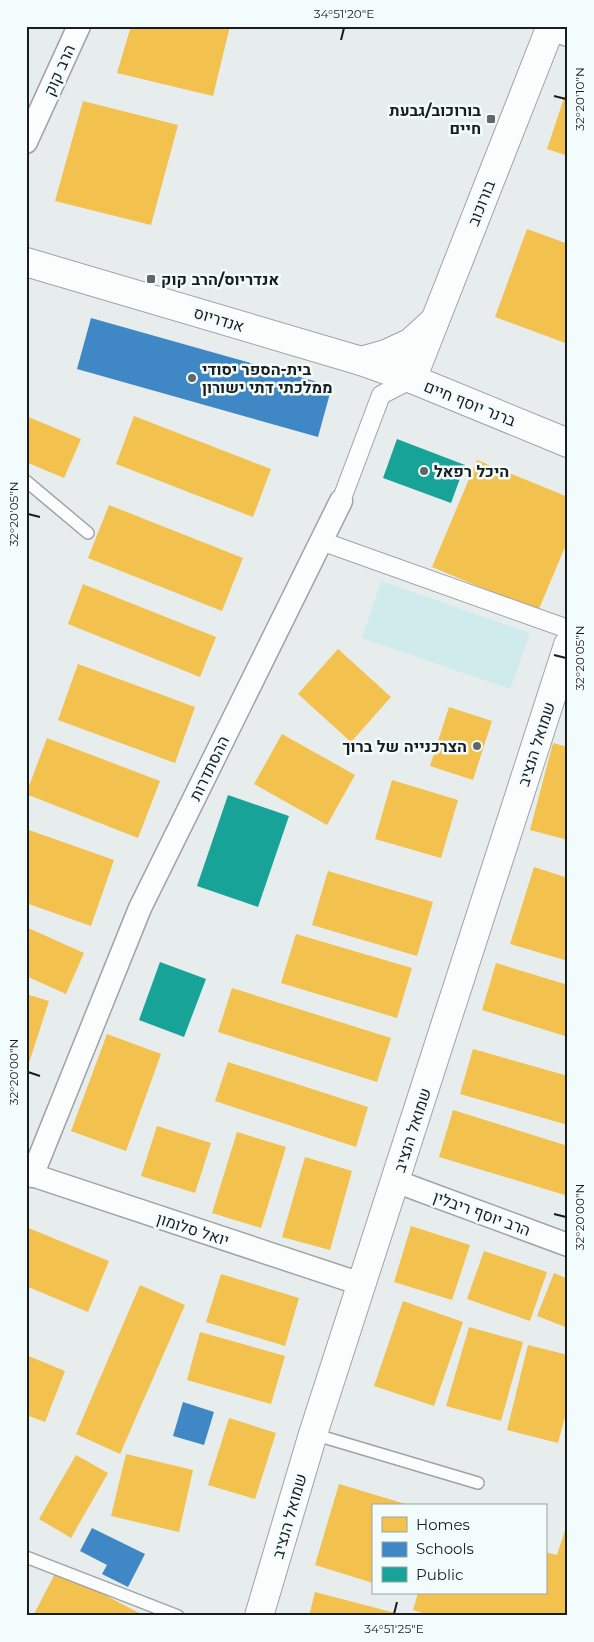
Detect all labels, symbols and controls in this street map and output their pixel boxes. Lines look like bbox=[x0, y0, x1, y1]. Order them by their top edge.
text: 34°51'20"E bbox=[314, 6, 374, 21]
street label: הרב קוק bbox=[40, 41, 79, 99]
text: 32°20'10"N bbox=[572, 67, 587, 131]
place label: בורוכוב/גבעת חיים bbox=[389, 101, 481, 138]
marker: בורוכוב/גבעת חיים bbox=[485, 113, 497, 125]
street label: בורוכוב bbox=[464, 177, 499, 229]
place label: אנדריוס/הרב קוק bbox=[161, 270, 279, 289]
marker: אנדריוס/הרב קוק bbox=[145, 273, 157, 285]
street label: אנדריוס bbox=[191, 303, 246, 336]
place label: בית-הספר יסודי ממלכתי דתי ישורון bbox=[202, 360, 333, 397]
marker: בית-הספר יסודי ממלכתי דתי ישורון bbox=[186, 372, 198, 384]
street label: ברנר יוסף חיים bbox=[421, 376, 519, 431]
place label: היכל רפאל bbox=[434, 462, 509, 481]
marker: היכל רפאל bbox=[418, 465, 430, 477]
text: 32°20'05"N bbox=[6, 481, 21, 547]
text: 32°20'05"N bbox=[572, 625, 587, 691]
street label: שמואל הנציב bbox=[514, 700, 559, 789]
street label: ההסתדרות bbox=[186, 733, 233, 804]
place label: הצרכנייה של ברוך bbox=[342, 737, 467, 756]
marker: הצרכנייה של ברוך bbox=[471, 740, 483, 752]
text: 32°20'00"N bbox=[6, 1039, 21, 1105]
street label: שמואל הנציב bbox=[390, 1086, 435, 1175]
text: 32°20'00"N bbox=[572, 1184, 587, 1250]
street label: הרב יוסף ריבלין bbox=[431, 1187, 533, 1240]
street label: יואל סלומון bbox=[154, 1209, 231, 1250]
street label: שמואל הנציב bbox=[268, 1471, 311, 1561]
legend bbox=[372, 1504, 546, 1594]
text: Homes bbox=[416, 1515, 470, 1534]
text: Schools bbox=[416, 1539, 474, 1558]
text: Public bbox=[416, 1565, 464, 1584]
text: 34°51'25"E bbox=[364, 1621, 424, 1636]

